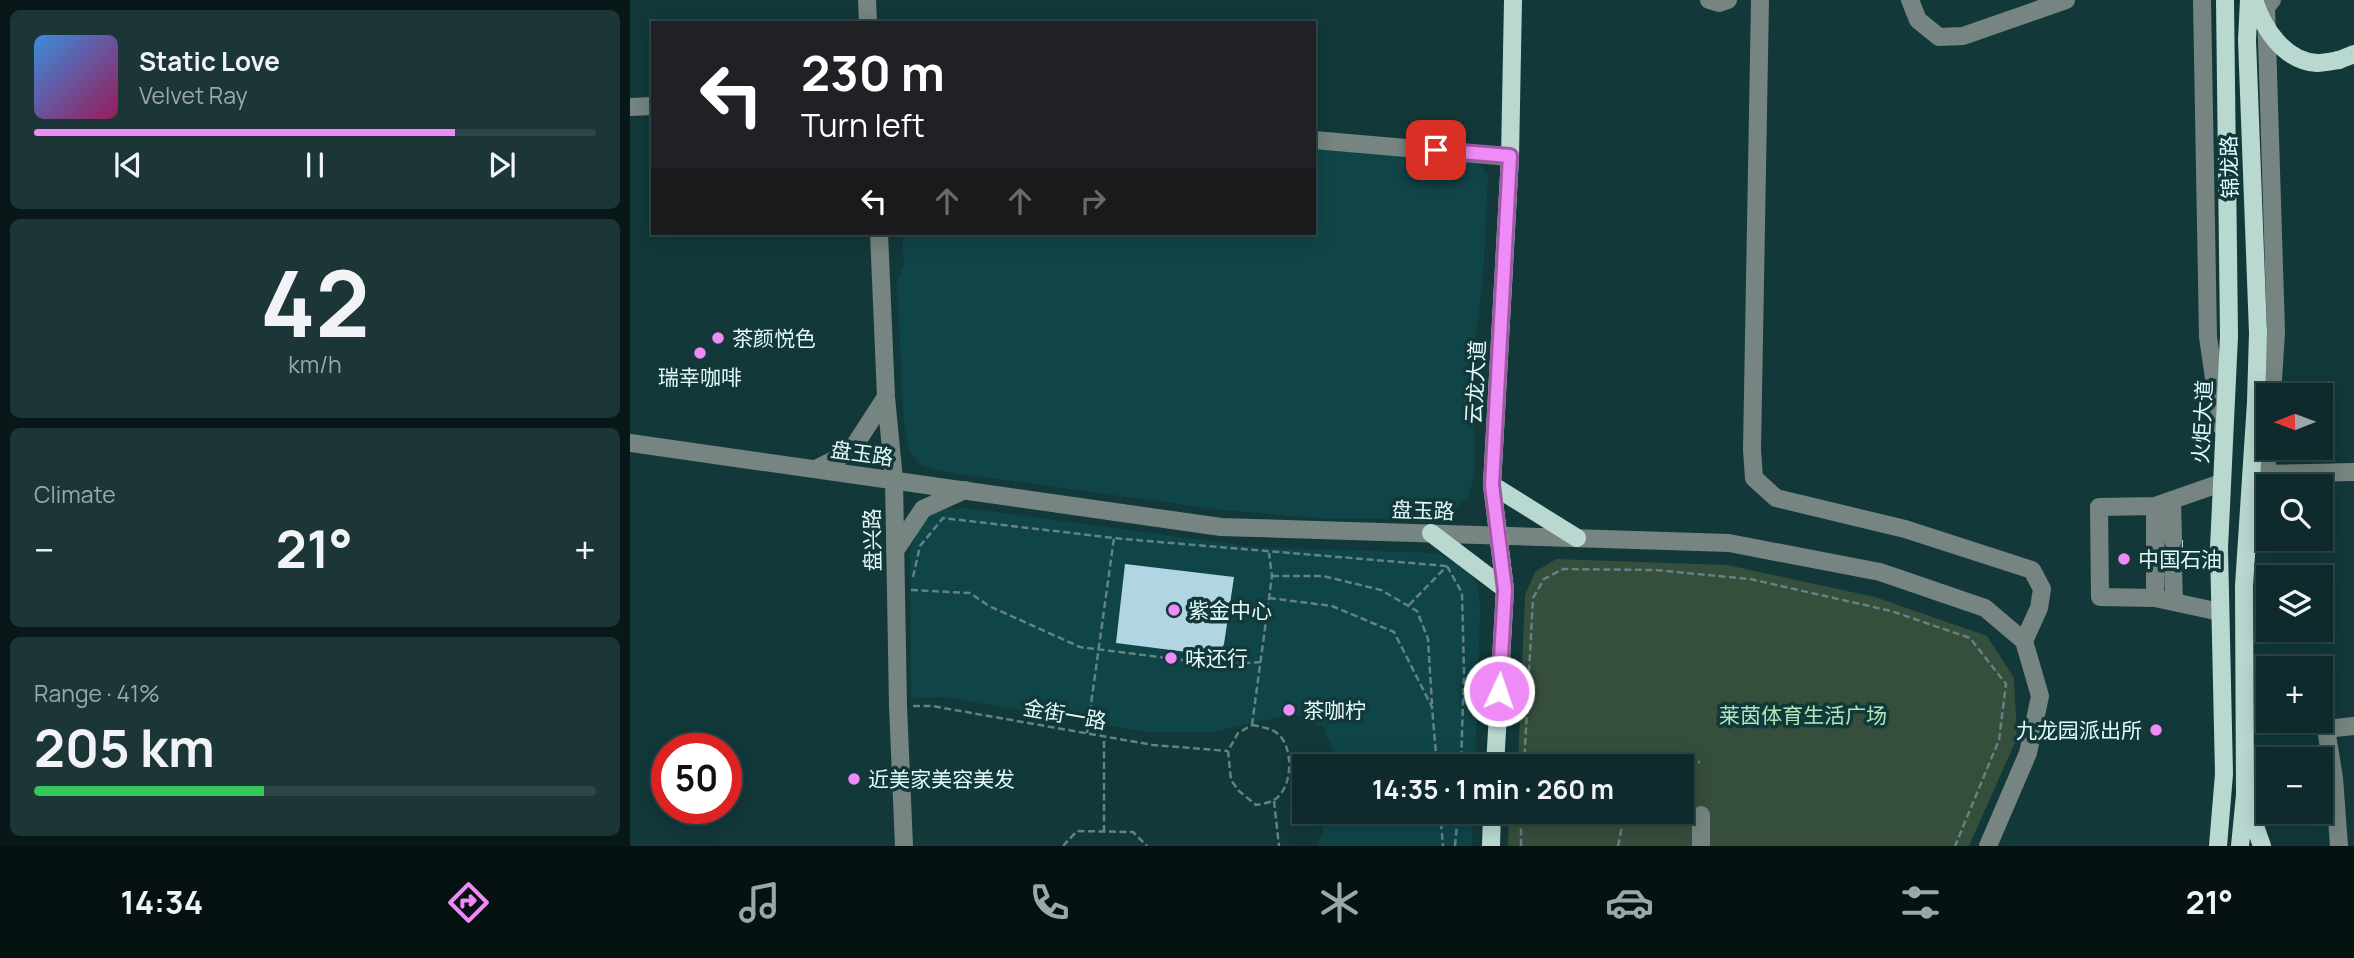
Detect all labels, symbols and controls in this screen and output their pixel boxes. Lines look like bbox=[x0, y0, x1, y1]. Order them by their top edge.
text: 230 m bbox=[801, 39, 945, 106]
text: Static Love bbox=[139, 43, 280, 79]
icon: left bbox=[686, 49, 777, 140]
text: Velvet Ray bbox=[139, 79, 248, 111]
text: Turn left bbox=[801, 103, 925, 147]
pin bbox=[1406, 120, 1466, 180]
icon: arrive bbox=[1417, 131, 1455, 169]
street label: 锦龙路 bbox=[2214, 135, 2244, 199]
icon: previous bbox=[109, 146, 147, 184]
icon: pause bbox=[296, 146, 334, 184]
icon: next bbox=[483, 146, 521, 184]
icon: left bbox=[855, 182, 893, 220]
icon: ahead bbox=[928, 182, 966, 220]
icon: ahead bbox=[1001, 182, 1039, 220]
icon: right bbox=[1074, 182, 1112, 220]
text: 42 bbox=[260, 240, 370, 364]
place label: 茶颜悦色 bbox=[732, 324, 816, 352]
marker: 茶颜悦色 bbox=[710, 330, 726, 346]
street label: 云龙大道 bbox=[1459, 339, 1491, 425]
marker: 瑞幸咖啡 bbox=[692, 345, 708, 361]
text: km/h bbox=[288, 348, 342, 380]
place label: 瑞幸咖啡 bbox=[658, 363, 742, 391]
street label: 火炬大道 bbox=[2186, 379, 2218, 465]
north arrow bbox=[2256, 383, 2333, 460]
map controls bbox=[2256, 383, 2333, 824]
street label: 盘玉路 bbox=[829, 435, 895, 471]
button: search bbox=[2256, 474, 2333, 551]
text: Climate bbox=[34, 478, 116, 510]
street label: 盘玉路 bbox=[1391, 495, 1455, 525]
street label: 盘兴路 bbox=[857, 508, 887, 572]
text: 21° bbox=[276, 513, 353, 584]
text: − bbox=[34, 523, 55, 575]
text: + bbox=[574, 523, 596, 575]
place label: 中国石油 bbox=[2138, 545, 2222, 573]
marker: 中国石油 bbox=[2116, 551, 2132, 567]
button: layers bbox=[2256, 565, 2333, 642]
place label: 紫金中心 bbox=[1188, 596, 1272, 624]
marker: 紫金中心 bbox=[1166, 602, 1182, 618]
place label: 味还行 bbox=[1185, 644, 1248, 672]
marker: 味还行 bbox=[1163, 650, 1179, 666]
position arrow bbox=[1462, 654, 1536, 728]
button: + bbox=[2256, 656, 2333, 733]
text: Range · 41% bbox=[34, 677, 160, 709]
street label: 金街一路 bbox=[1021, 693, 1109, 735]
place label: 茶咖柠 bbox=[1303, 696, 1366, 724]
park label: 莱茵体育生活广场 bbox=[1719, 701, 1887, 729]
marker: 茶咖柠 bbox=[1281, 702, 1297, 718]
text: 205 km bbox=[34, 712, 215, 783]
place label: 九龙园派出所 bbox=[2016, 716, 2142, 744]
marker: 九龙园派出所 bbox=[2148, 722, 2164, 738]
speed limit sign: 50 bbox=[651, 733, 742, 824]
button: − bbox=[2256, 747, 2333, 824]
place label: 近美家美容美发 bbox=[868, 765, 1015, 793]
marker: 近美家美容美发 bbox=[846, 771, 862, 787]
text: 14:35 · 1 min · 260 m bbox=[1372, 771, 1614, 807]
icon: directions bbox=[444, 878, 493, 927]
icon: music bbox=[735, 878, 784, 927]
icon: phone bbox=[1025, 878, 1074, 927]
icon: climate bbox=[1315, 878, 1364, 927]
icon: car bbox=[1605, 878, 1654, 927]
icon: filters bbox=[1896, 878, 1945, 927]
text: 14:34 bbox=[121, 880, 203, 924]
text: 21° bbox=[2186, 880, 2233, 924]

